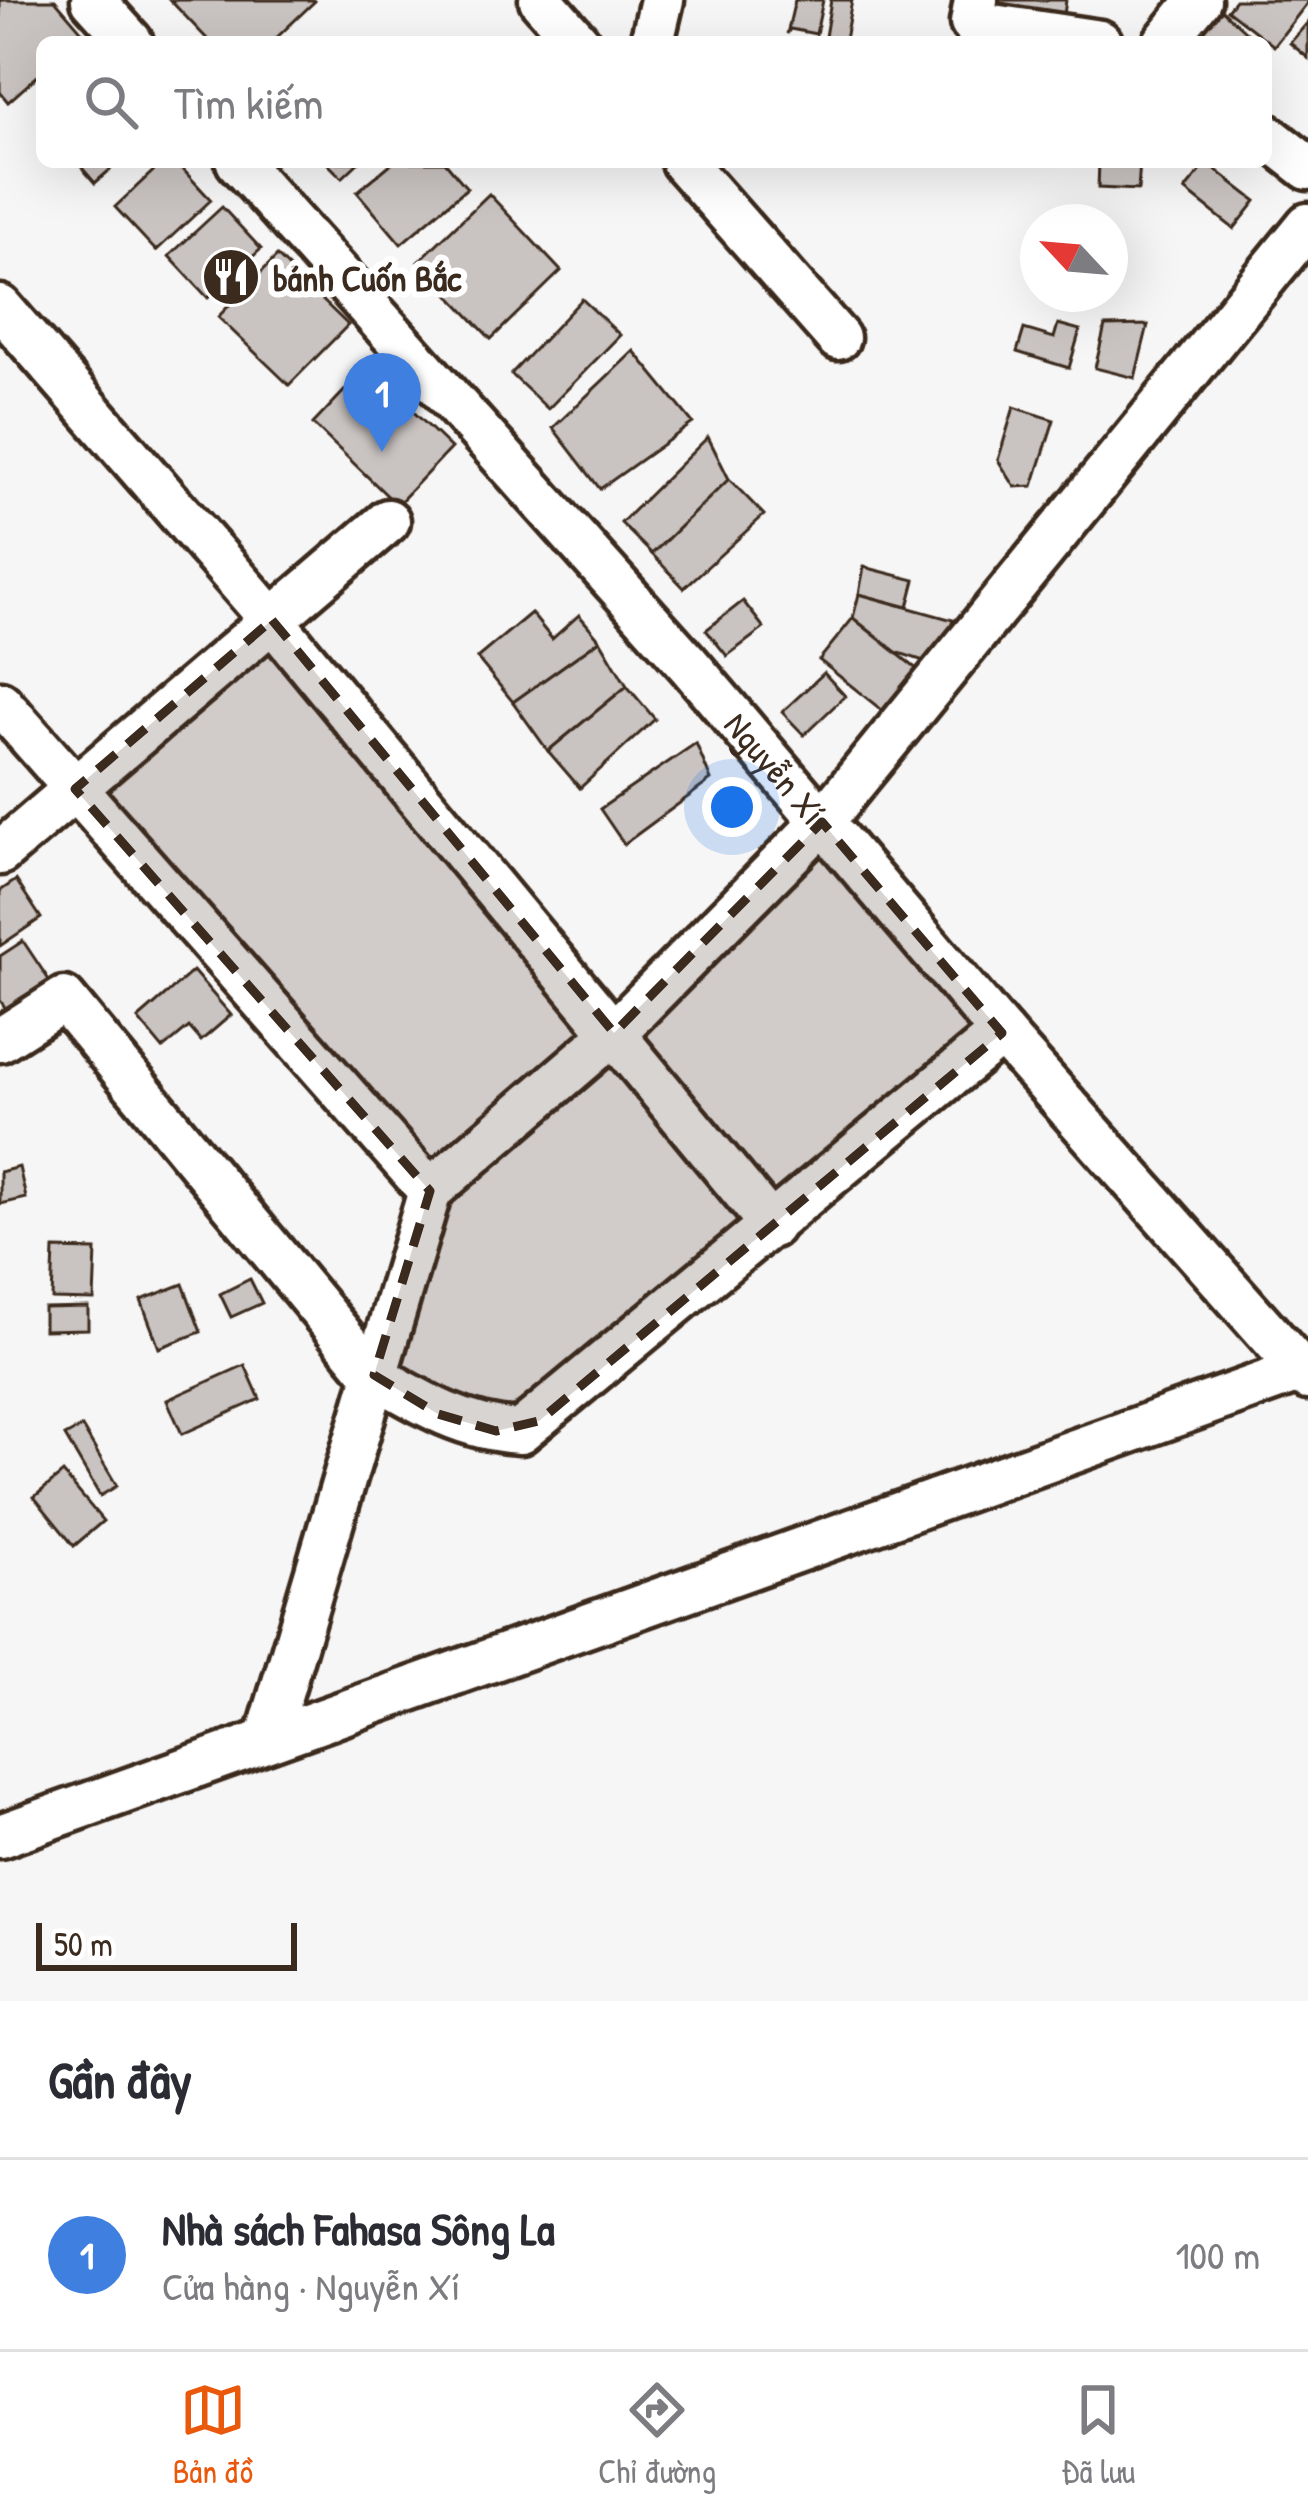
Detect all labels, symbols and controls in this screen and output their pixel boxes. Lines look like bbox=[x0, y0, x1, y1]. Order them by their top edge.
search box bbox=[36, 36, 1272, 168]
icon: search bbox=[78, 69, 144, 135]
text: Tìm kiếm bbox=[174, 72, 323, 133]
north arrow bbox=[1020, 204, 1128, 312]
restaurant icon: bánh Cuốn Bắc bbox=[200, 246, 262, 308]
place label: bánh Cuốn Bắc bbox=[273, 253, 462, 302]
pin: 1 bbox=[343, 353, 421, 452]
street label: Nguyễn Xí bbox=[714, 701, 838, 834]
your location bbox=[702, 777, 762, 837]
scale bar bbox=[36, 1917, 297, 1970]
text: 50 m bbox=[54, 1922, 113, 1966]
text: Gần đây bbox=[48, 2045, 192, 2114]
text: Nhà sách Fahasa Sông La bbox=[162, 2198, 555, 2259]
text: 1 bbox=[80, 2228, 94, 2281]
text: 100 m bbox=[1175, 2228, 1260, 2281]
text: Cửa hàng · Nguyễn Xí bbox=[162, 2259, 460, 2312]
tab: Bản đồ bbox=[173, 2377, 253, 2493]
tab: Chỉ đường bbox=[598, 2377, 716, 2493]
tab: Đã lưu bbox=[1061, 2377, 1135, 2493]

